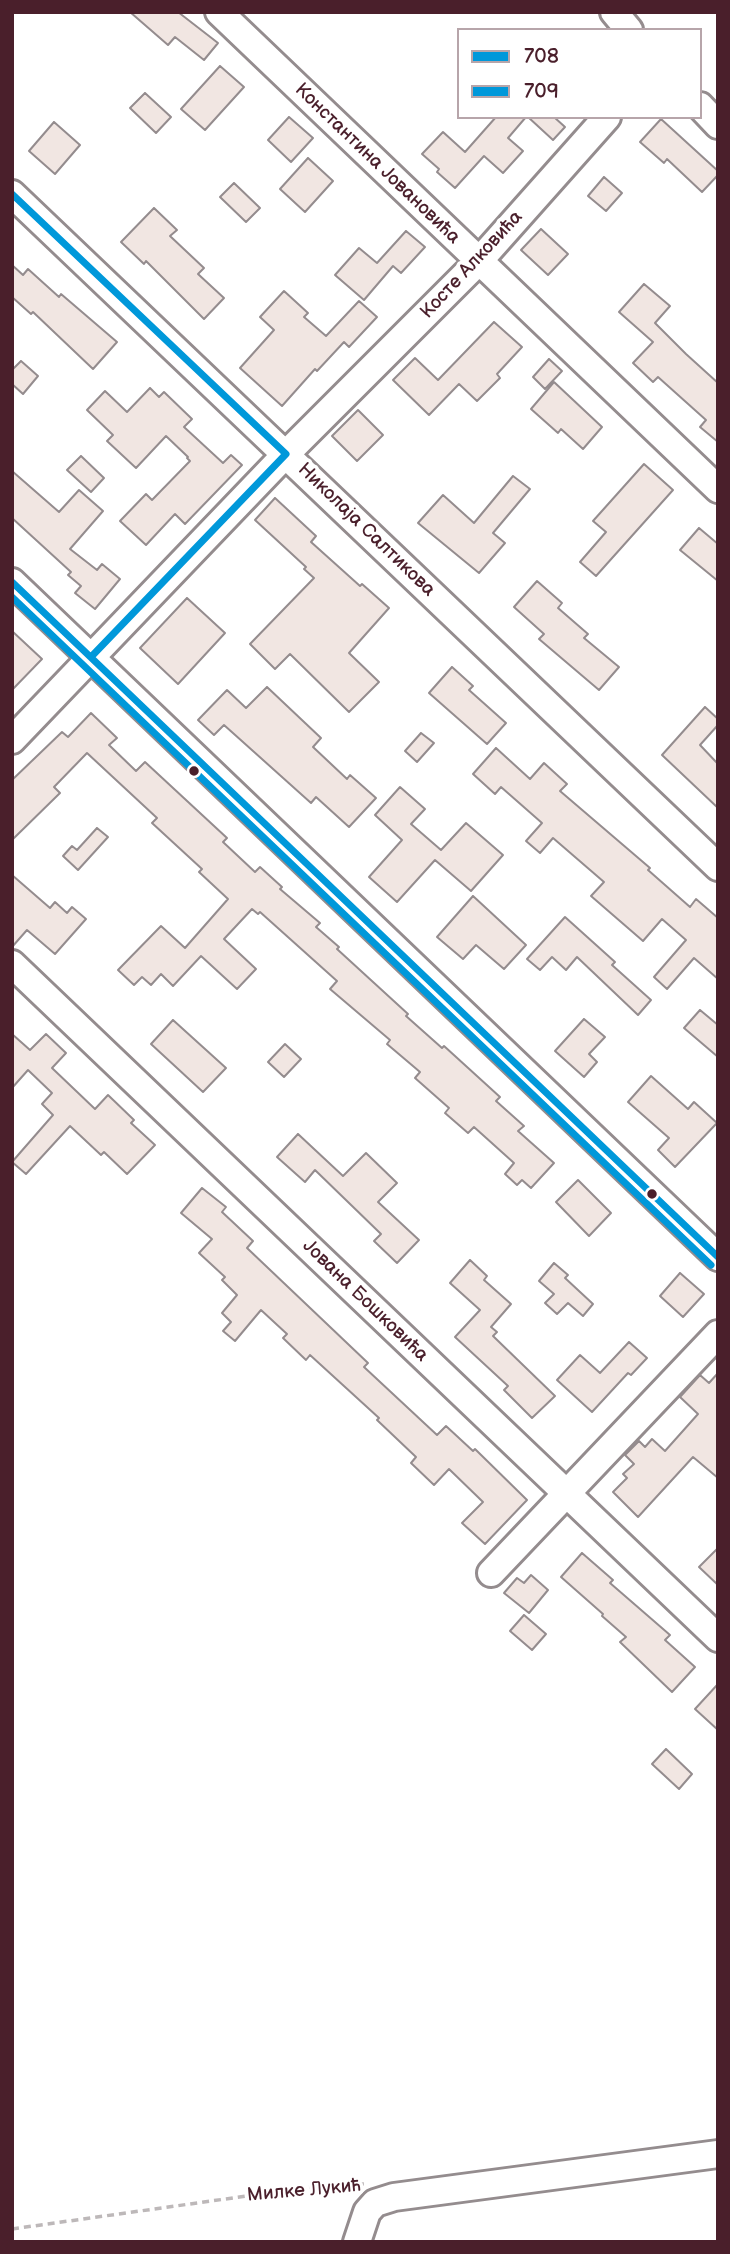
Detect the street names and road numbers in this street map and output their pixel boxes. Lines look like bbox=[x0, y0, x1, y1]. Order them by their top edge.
street label: Константина Јовановића bbox=[290, 79, 464, 249]
street label: Косте Алковића bbox=[416, 206, 528, 324]
street label: Николаја Салтикова bbox=[293, 459, 439, 601]
street label: Јована Бошковића bbox=[297, 1235, 433, 1367]
street label: Милке Лукић bbox=[246, 2175, 362, 2207]

